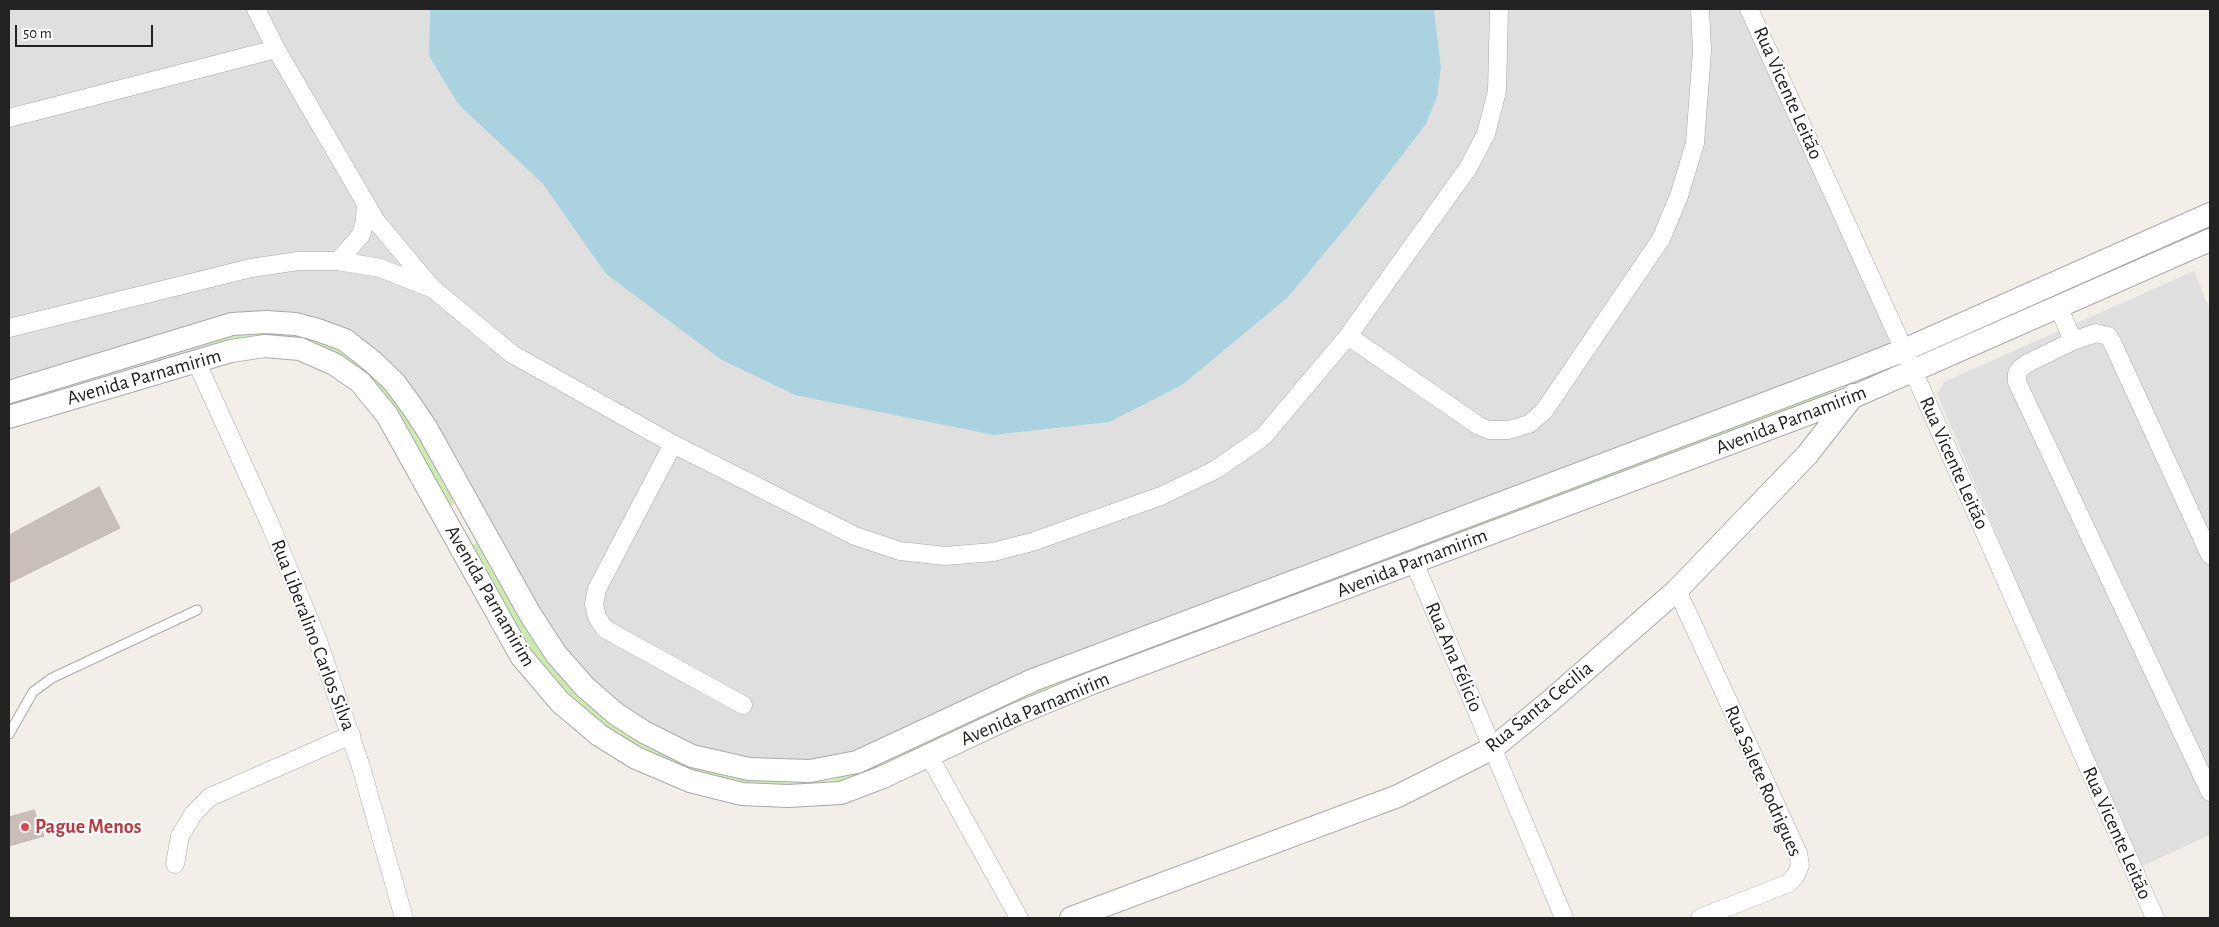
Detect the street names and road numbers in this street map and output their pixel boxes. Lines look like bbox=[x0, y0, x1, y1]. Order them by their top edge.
street label: Rua Vicente Leitão bbox=[1748, 23, 1828, 163]
street label: Avenida Parnamirim bbox=[64, 343, 224, 411]
street label: Avenida Parnamirim bbox=[1712, 380, 1870, 460]
street label: Rua Vicente Leitão bbox=[1914, 393, 1994, 533]
street label: Avenida Parnamirim bbox=[440, 521, 540, 671]
street label: Avenida Parnamirim bbox=[1333, 523, 1491, 603]
street label: Rua Liberalino Carlos Silva bbox=[265, 536, 361, 734]
street label: Rua Ana Félicio bbox=[1420, 598, 1488, 716]
street label: Rua Santa Cecilia bbox=[1480, 656, 1598, 758]
street label: Avenida Parnamirim bbox=[957, 667, 1113, 751]
street label: Rua Salete Rodrigues bbox=[1719, 702, 1807, 860]
street label: Rua Vicente Leitão bbox=[2077, 763, 2157, 903]

